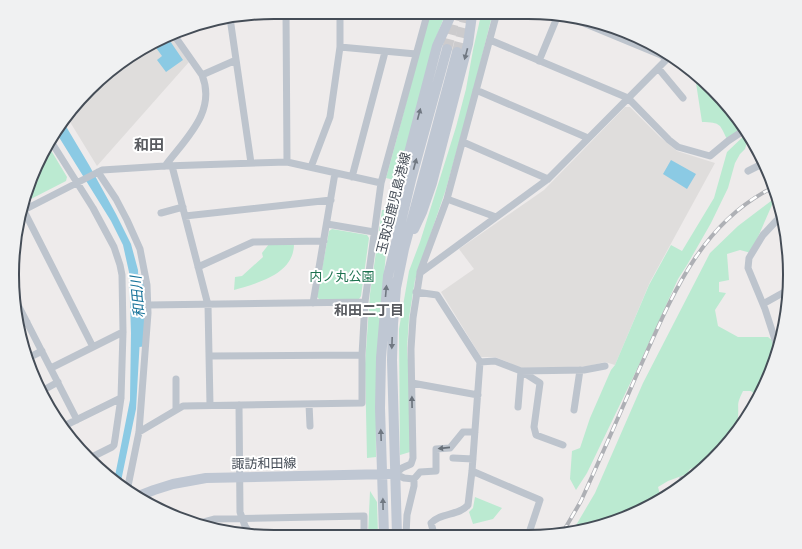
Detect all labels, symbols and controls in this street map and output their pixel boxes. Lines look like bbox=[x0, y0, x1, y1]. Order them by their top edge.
one-way arrow bbox=[463, 48, 469, 60]
one-way arrow bbox=[416, 108, 422, 120]
district label: 和田 bbox=[134, 135, 164, 153]
street label: 玉取迫鹿児島港線 bbox=[373, 151, 413, 255]
one-way arrow bbox=[413, 158, 419, 171]
park label: 内ノ丸公園 bbox=[309, 268, 375, 284]
water label: 和田川 bbox=[127, 273, 147, 319]
one-way arrow bbox=[383, 285, 390, 297]
district label: 和田二丁目 bbox=[334, 301, 404, 318]
one-way arrow bbox=[389, 337, 395, 350]
one-way arrow bbox=[409, 395, 415, 408]
one-way arrow bbox=[378, 428, 384, 441]
one-way arrow bbox=[437, 445, 450, 451]
street label: 諏訪和田線 bbox=[231, 454, 297, 472]
one-way arrow bbox=[380, 497, 386, 510]

